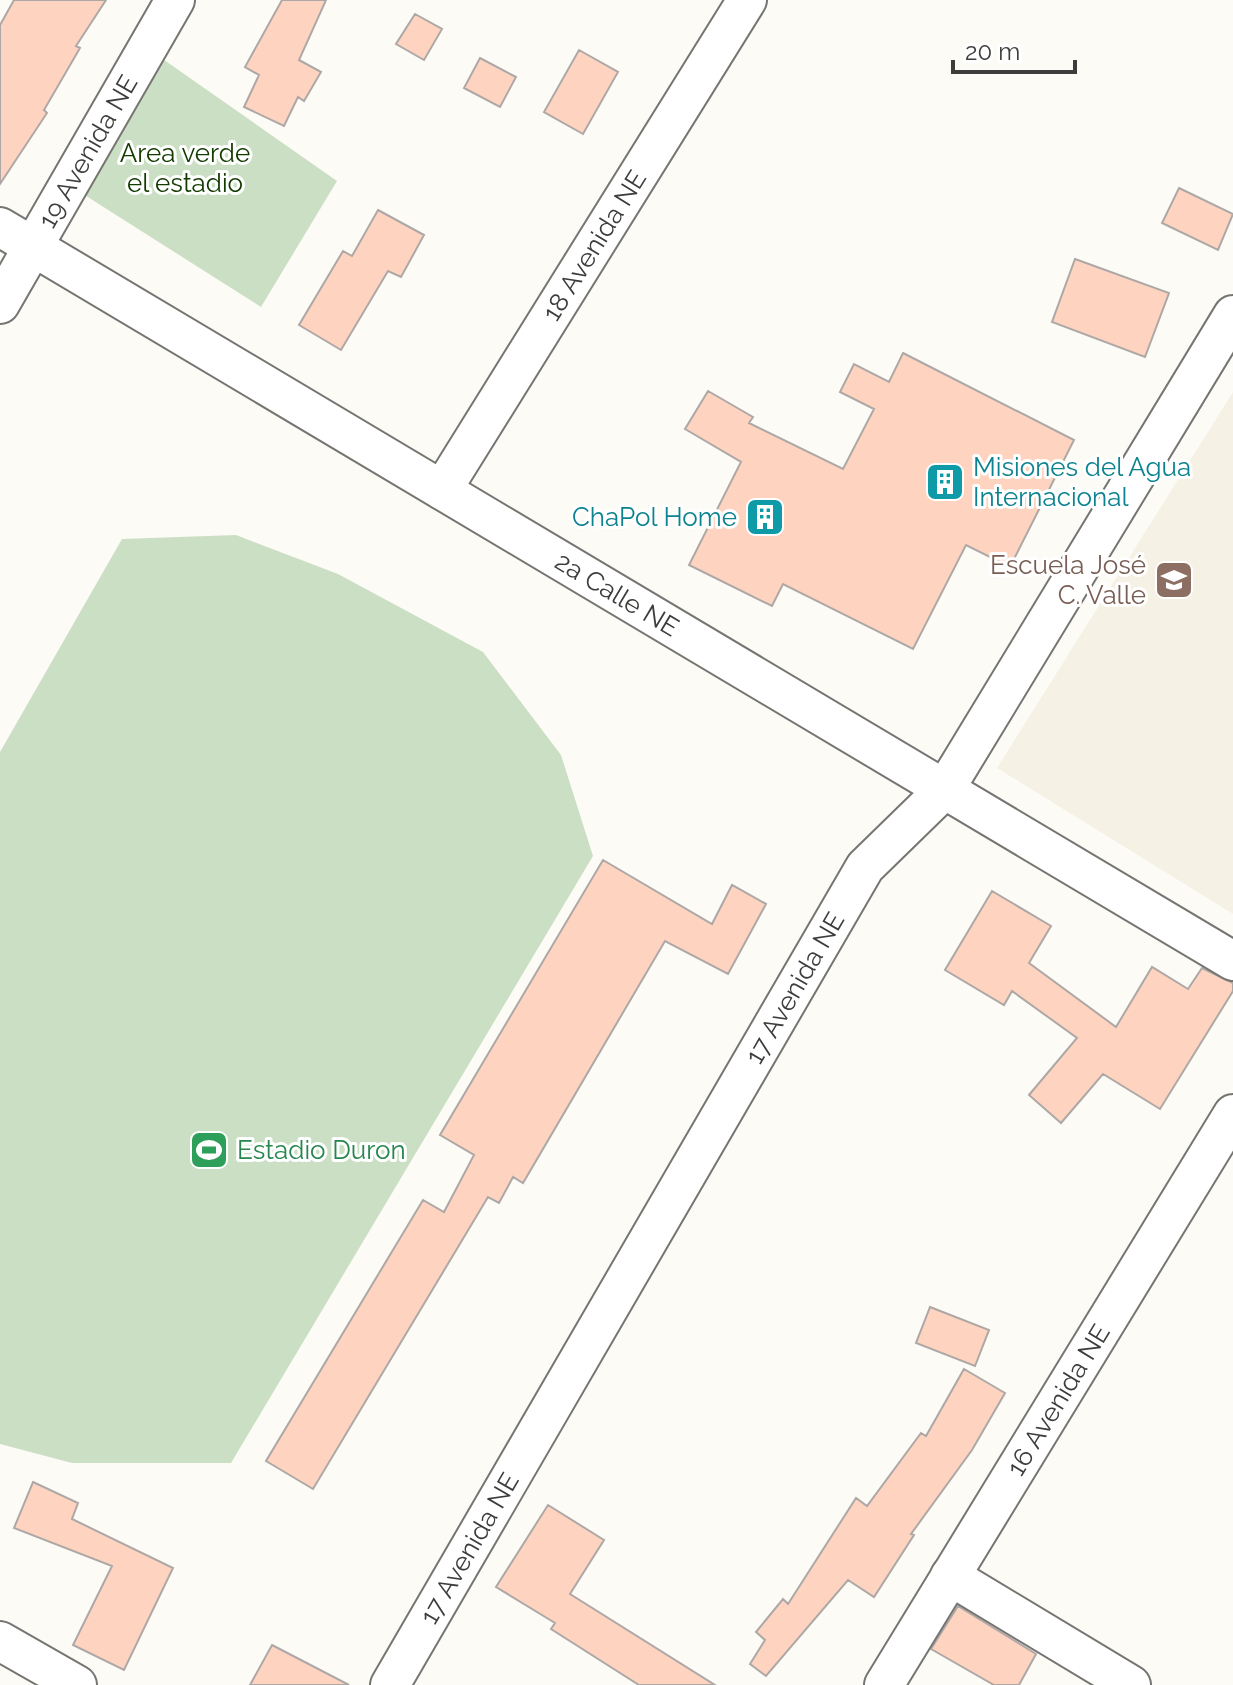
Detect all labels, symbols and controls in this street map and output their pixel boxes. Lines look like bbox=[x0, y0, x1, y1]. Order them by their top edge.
scale bar bbox=[953, 24, 1075, 74]
text: 20 m bbox=[965, 37, 1020, 66]
street label: 19 Avenida NE bbox=[32, 70, 144, 233]
park label: Area verde el estadio bbox=[120, 138, 250, 198]
street label: 18 Avenida NE bbox=[536, 165, 652, 326]
place label: Misiones del Agua Internacional bbox=[973, 452, 1191, 512]
building icon: Misiones del Agua Internacional bbox=[924, 461, 966, 503]
building icon: ChaPol Home bbox=[744, 496, 786, 538]
place label: ChaPol Home bbox=[572, 502, 737, 532]
street label: 2a Calle NE bbox=[550, 546, 684, 643]
place label: Escuela José C. Valle bbox=[990, 550, 1146, 610]
school or university icon: Escuela José C. Valle bbox=[1153, 559, 1195, 601]
street label: 17 Avenida NE bbox=[739, 907, 850, 1069]
sports icon: Estadio Duron bbox=[188, 1129, 230, 1171]
place label: Estadio Duron bbox=[237, 1135, 406, 1165]
street label: 16 Avenida NE bbox=[1001, 1319, 1116, 1481]
street label: 17 Avenida NE bbox=[414, 1467, 525, 1629]

